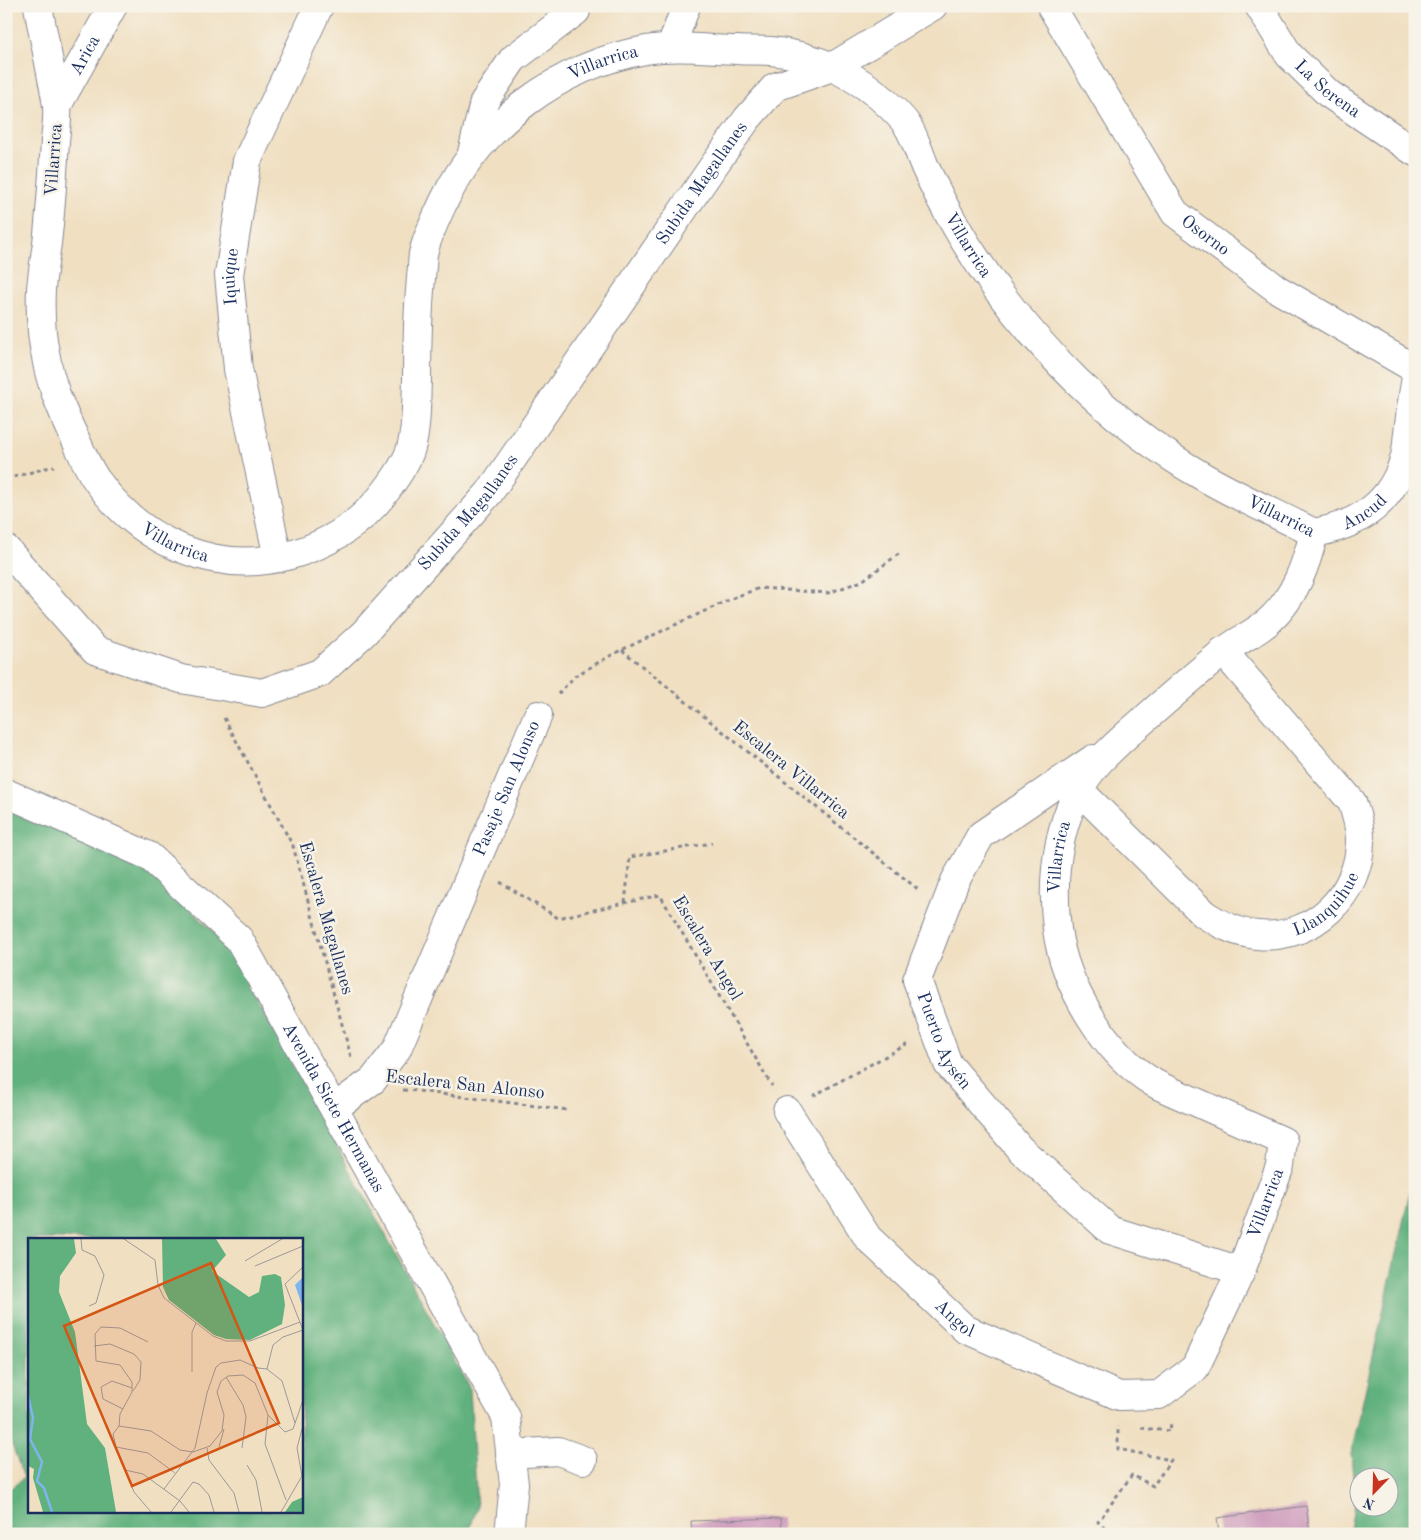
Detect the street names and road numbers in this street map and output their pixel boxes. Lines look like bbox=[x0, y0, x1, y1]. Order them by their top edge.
street label: Arica bbox=[67, 32, 104, 78]
street label: Villarrica bbox=[565, 43, 640, 84]
street label: La Serena bbox=[1291, 57, 1364, 121]
street label: Subida Magallanes bbox=[653, 118, 751, 248]
street label: Villarrica bbox=[42, 123, 66, 197]
street label: Villarrica bbox=[941, 210, 995, 281]
street label: Osorno bbox=[1178, 212, 1233, 259]
street label: Iquique bbox=[220, 247, 242, 306]
street label: Subida Magallanes bbox=[415, 451, 522, 574]
street label: Ancud bbox=[1339, 491, 1391, 534]
street label: Villarrica bbox=[1244, 493, 1318, 541]
street label: Villarrica bbox=[137, 519, 211, 566]
street label: Pasaje San Alonso bbox=[470, 718, 544, 859]
street label: Escalera Villarrica bbox=[729, 718, 853, 822]
street label: Villarrica bbox=[1046, 819, 1074, 894]
street label: Escalera Magallanes bbox=[296, 839, 357, 997]
street label: Llanquihue bbox=[1290, 870, 1362, 940]
street label: Escalera Angol bbox=[669, 893, 745, 1003]
street label: Puerto Aysén bbox=[913, 990, 975, 1093]
street label: Avenida Siete Hermanas bbox=[279, 1020, 388, 1196]
street label: Escalera San Alonso bbox=[384, 1068, 546, 1102]
street label: Villarrica bbox=[1245, 1166, 1287, 1241]
street label: Angol bbox=[931, 1296, 977, 1341]

